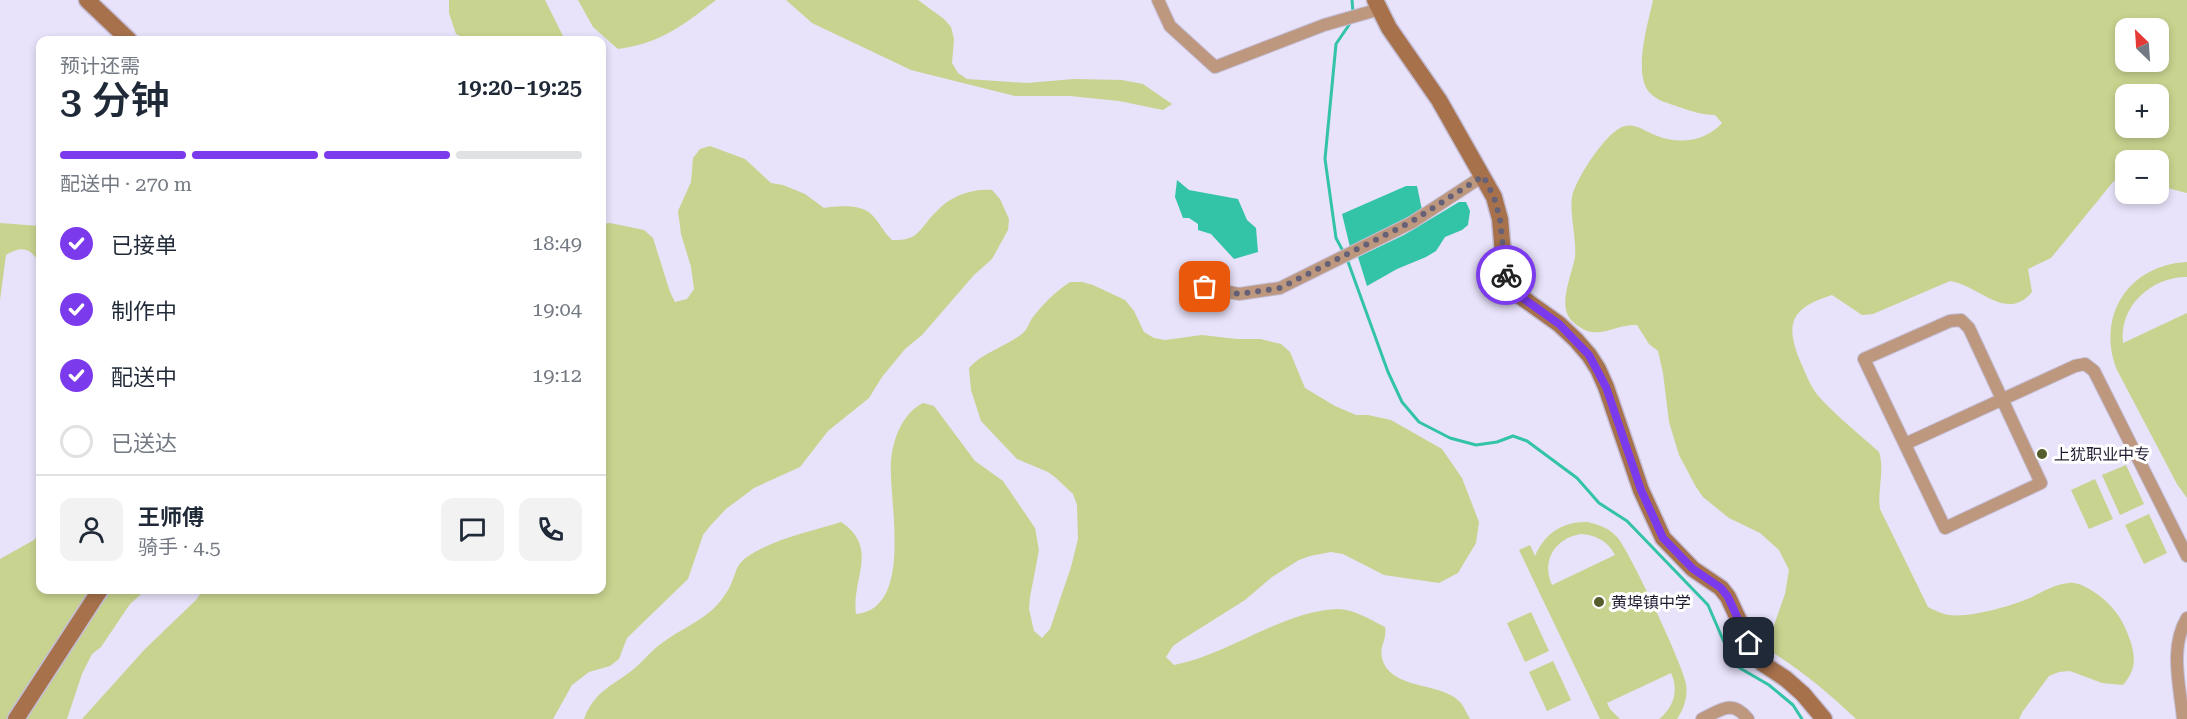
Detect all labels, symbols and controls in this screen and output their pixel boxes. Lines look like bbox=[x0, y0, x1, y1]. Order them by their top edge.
north arrow bbox=[2115, 18, 2169, 72]
map controls bbox=[2115, 18, 2169, 204]
text: 预计还需 bbox=[60, 54, 140, 78]
text: 19:20–19:25 bbox=[457, 75, 582, 100]
text: 3 分钟 bbox=[60, 78, 170, 124]
button: + bbox=[2115, 84, 2169, 138]
button: − bbox=[2115, 150, 2169, 204]
text: 配送中 · 270 m bbox=[60, 172, 192, 196]
icon: check bbox=[60, 227, 93, 260]
text: 18:49 bbox=[532, 231, 582, 255]
text: 已接单 bbox=[111, 233, 177, 258]
courier bbox=[1476, 245, 1536, 305]
icon: bike bbox=[1490, 259, 1523, 292]
pin bbox=[1179, 261, 1230, 312]
icon: bag bbox=[1188, 270, 1221, 303]
icon: check bbox=[60, 293, 93, 326]
text: 19:04 bbox=[532, 297, 582, 321]
text: 制作中 bbox=[111, 299, 177, 324]
icon: check bbox=[60, 359, 93, 392]
text: 19:12 bbox=[532, 363, 582, 387]
text: 配送中 bbox=[111, 365, 177, 390]
text: 已送达 bbox=[111, 431, 177, 456]
place label: 上犹职业中专 bbox=[2054, 445, 2150, 464]
marker: 上犹职业中专 bbox=[2035, 447, 2049, 461]
button: person bbox=[60, 498, 123, 561]
button: chat bbox=[441, 498, 504, 561]
button: phone bbox=[519, 498, 582, 561]
text: 王师傅 bbox=[138, 505, 204, 530]
text: 骑手 · 4.5 bbox=[138, 535, 221, 559]
place label: 黄埠镇中学 bbox=[1611, 593, 1691, 612]
marker: 黄埠镇中学 bbox=[1592, 595, 1606, 609]
pin bbox=[1723, 617, 1774, 668]
icon: home bbox=[1732, 626, 1765, 659]

